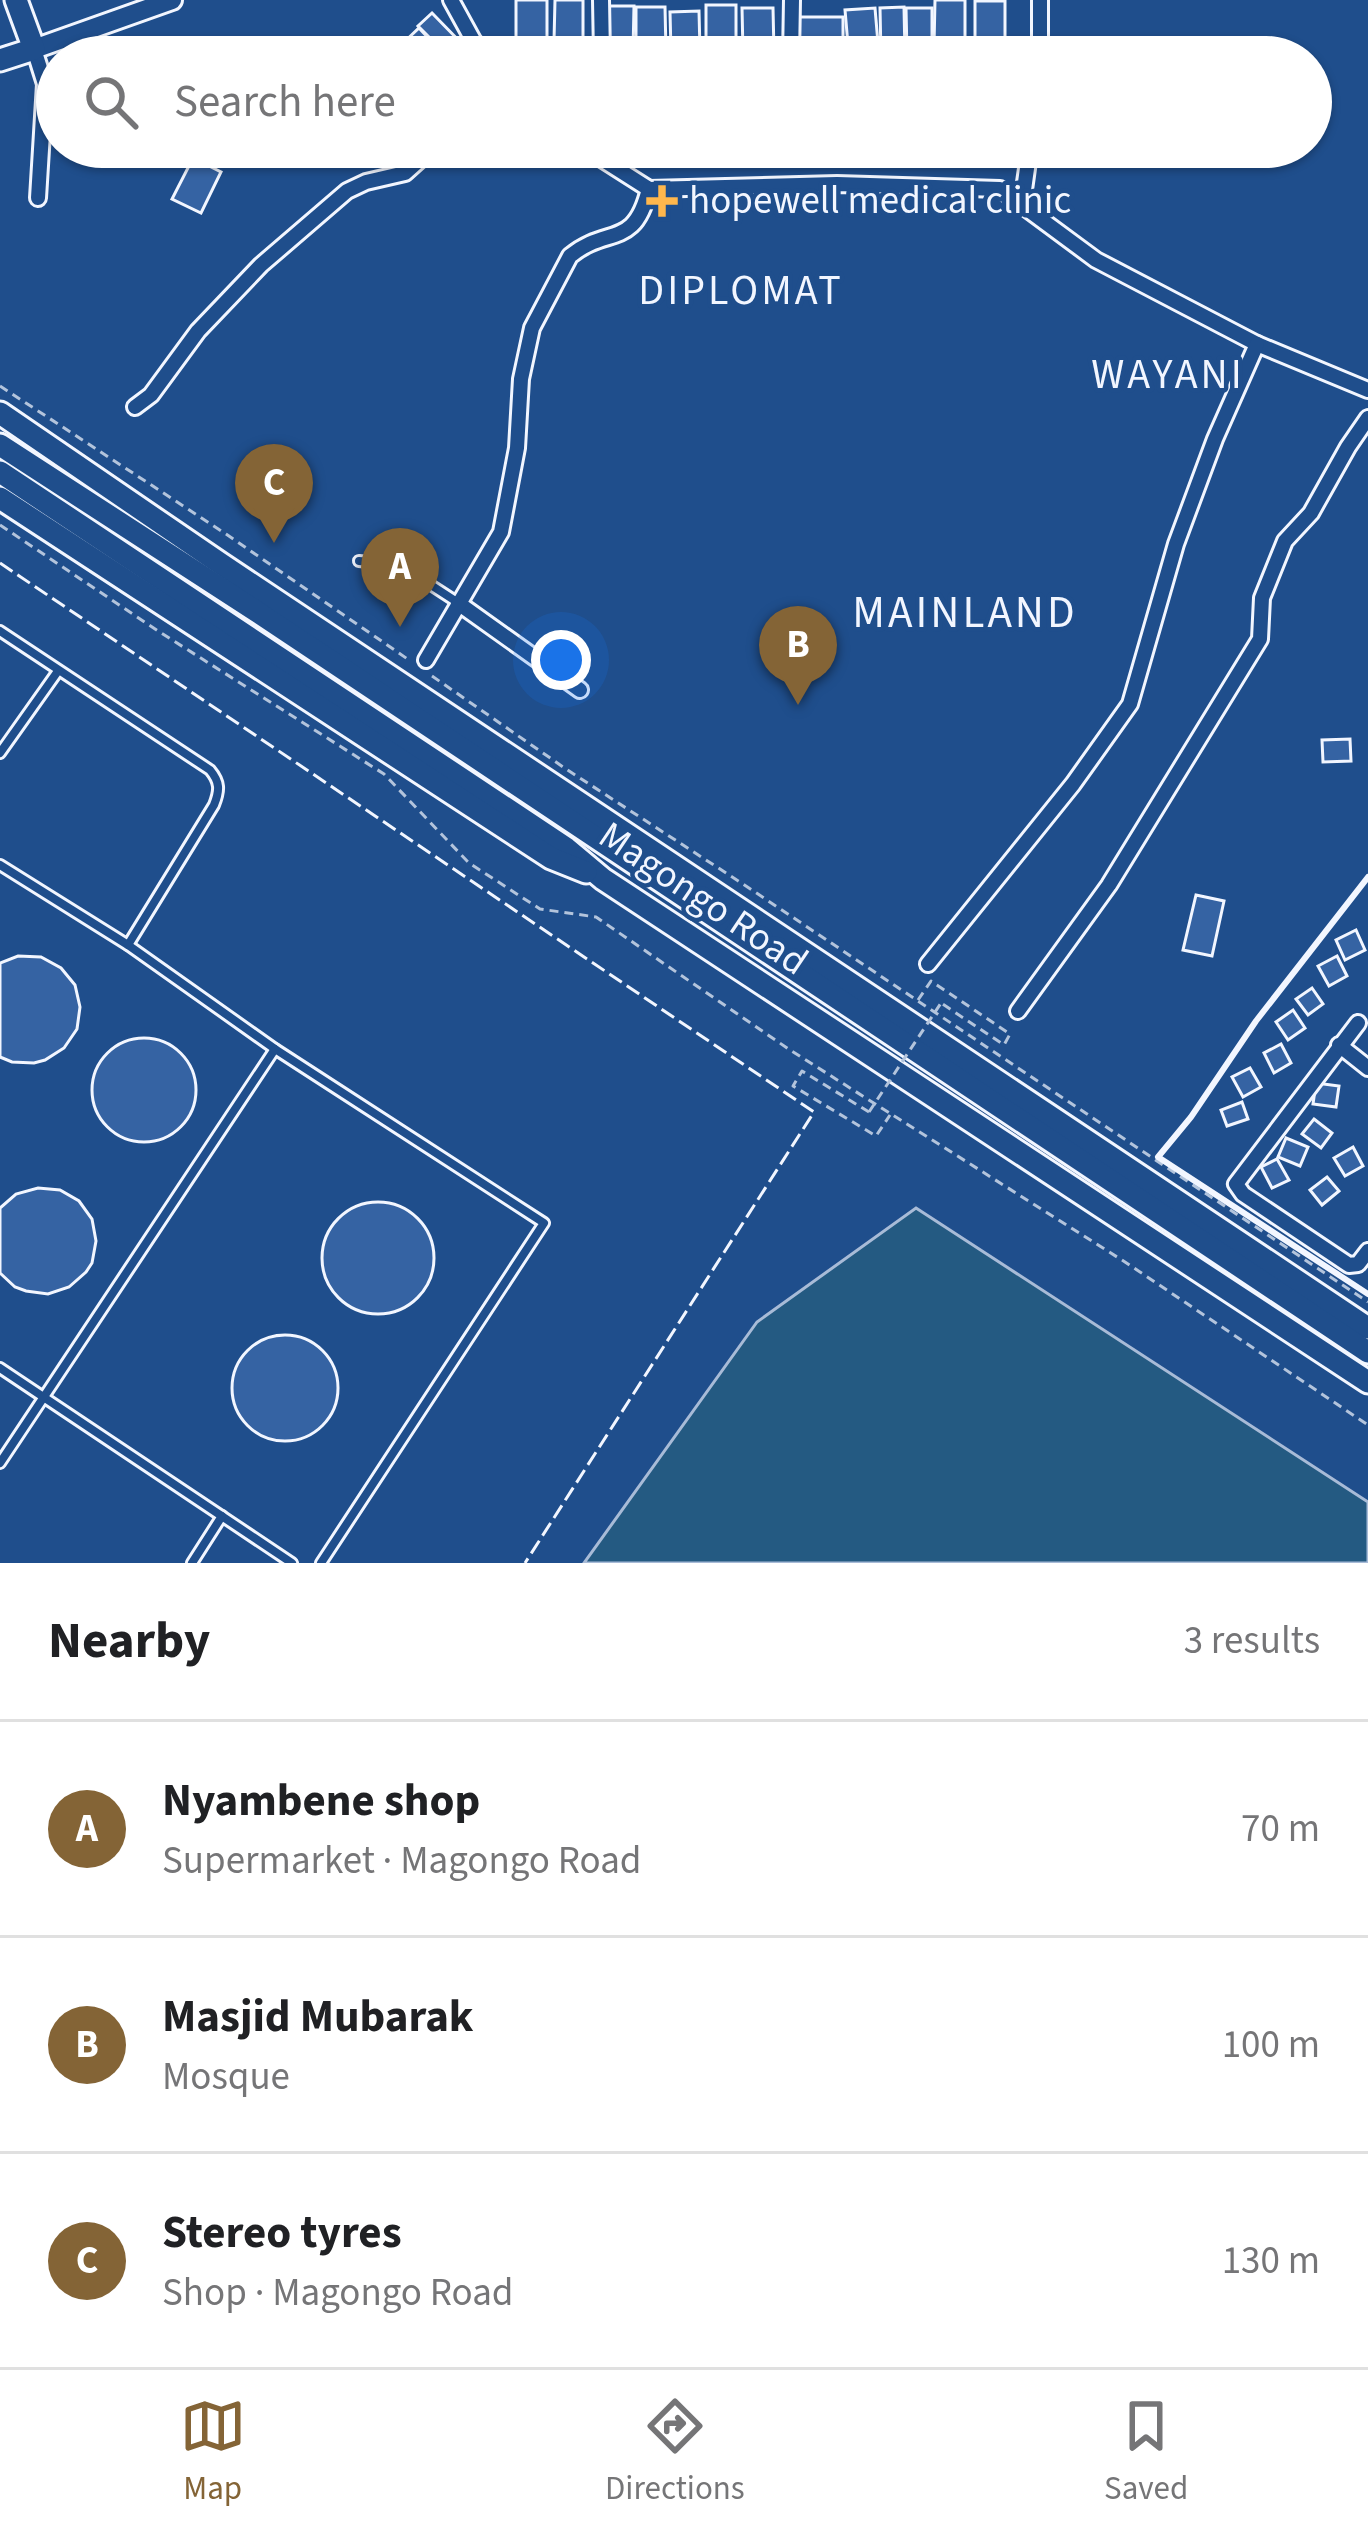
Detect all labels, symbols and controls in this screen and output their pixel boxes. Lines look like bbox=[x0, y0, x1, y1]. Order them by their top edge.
search box bbox=[36, 36, 1332, 168]
icon: search bbox=[78, 69, 144, 135]
text: Search here bbox=[174, 70, 396, 134]
place label: hopewell medical clinic bbox=[689, 173, 1071, 229]
marker: hopewell medical clinic bbox=[646, 185, 678, 217]
district label: DIPLOMAT bbox=[638, 261, 844, 321]
district label: WAYANI bbox=[1091, 345, 1245, 405]
pin: C bbox=[235, 444, 313, 543]
pin: A bbox=[361, 528, 439, 627]
district label: MAINLAND bbox=[852, 581, 1078, 645]
pin: B bbox=[759, 606, 837, 705]
your location bbox=[531, 630, 591, 690]
street label: Magongo Road bbox=[587, 808, 819, 990]
text: Nearby bbox=[48, 1605, 210, 1677]
text: 3 results bbox=[1184, 1613, 1320, 1669]
text: Nyambene shop bbox=[162, 1769, 480, 1833]
text: A bbox=[76, 1801, 98, 1857]
text: 70 m bbox=[1241, 1801, 1320, 1857]
text: Supermarket · Magongo Road bbox=[162, 1833, 642, 1889]
text: Masjid Mubarak bbox=[162, 1985, 474, 2049]
text: B bbox=[75, 2017, 99, 2073]
text: 100 m bbox=[1222, 2017, 1320, 2073]
text: Mosque bbox=[162, 2049, 290, 2105]
text: Stereo tyres bbox=[162, 2201, 402, 2265]
text: C bbox=[76, 2233, 98, 2289]
text: 130 m bbox=[1222, 2233, 1320, 2289]
text: Shop · Magongo Road bbox=[162, 2265, 514, 2321]
tab: Map bbox=[180, 2393, 246, 2512]
tab: Directions bbox=[605, 2393, 745, 2512]
tab: Saved bbox=[1104, 2393, 1188, 2512]

